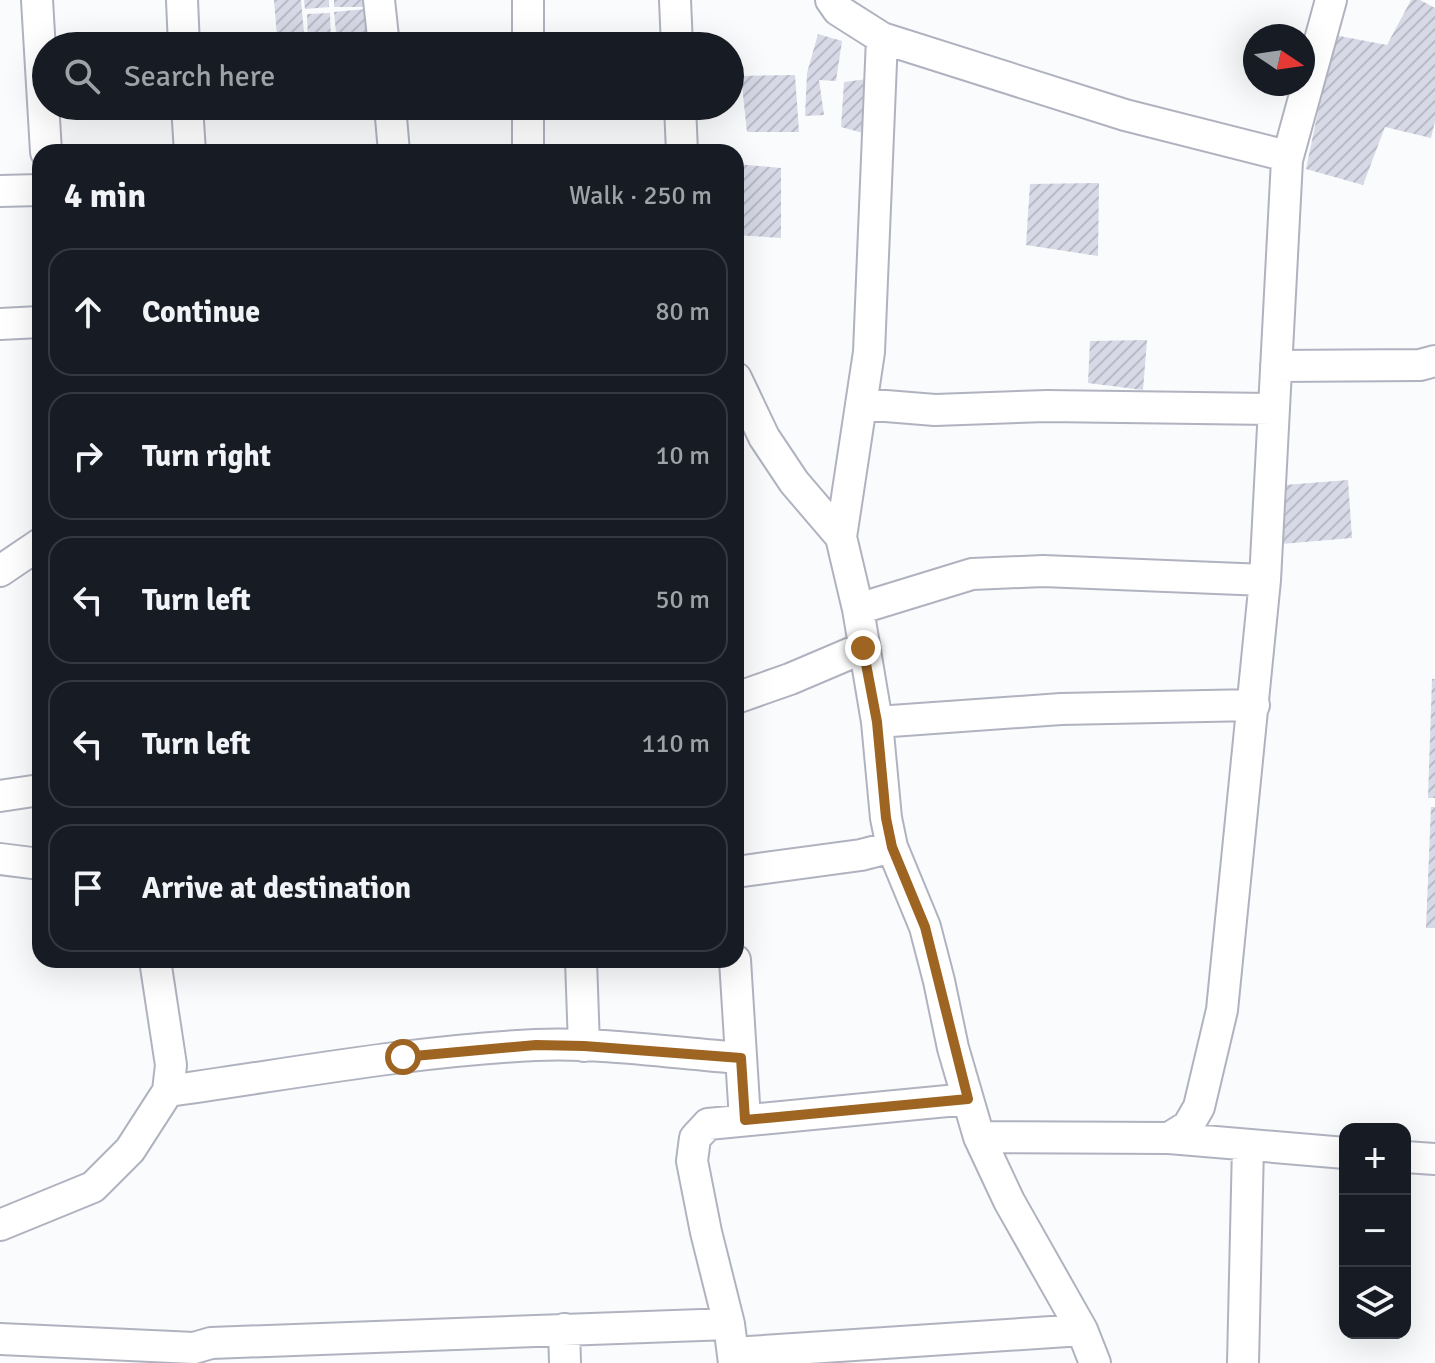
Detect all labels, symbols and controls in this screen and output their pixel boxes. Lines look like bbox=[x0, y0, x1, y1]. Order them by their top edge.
north arrow bbox=[1243, 24, 1315, 96]
search box bbox=[32, 32, 744, 120]
icon: search bbox=[60, 54, 104, 98]
text: Search here bbox=[124, 58, 275, 95]
text: 4 min bbox=[64, 175, 146, 217]
text: Walk · 250 m bbox=[569, 180, 712, 212]
icon: ahead bbox=[66, 290, 110, 334]
text: Continue bbox=[142, 294, 260, 331]
text: 80 m bbox=[655, 296, 710, 328]
icon: right bbox=[66, 434, 110, 478]
text: Turn right bbox=[142, 438, 271, 475]
text: 10 m bbox=[655, 440, 710, 472]
icon: left bbox=[66, 578, 110, 622]
text: Turn left bbox=[142, 582, 251, 619]
text: 50 m bbox=[655, 584, 710, 616]
route end bbox=[845, 630, 881, 666]
icon: left bbox=[66, 722, 110, 766]
text: Turn left bbox=[142, 726, 251, 763]
text: 110 m bbox=[641, 728, 710, 760]
icon: arrive bbox=[66, 866, 110, 910]
text: Arrive at destination bbox=[142, 870, 411, 907]
route start bbox=[385, 1039, 421, 1075]
map controls bbox=[1339, 1123, 1411, 1339]
button: + bbox=[1339, 1123, 1411, 1195]
button: − bbox=[1339, 1195, 1411, 1267]
button: layers bbox=[1339, 1267, 1411, 1339]

